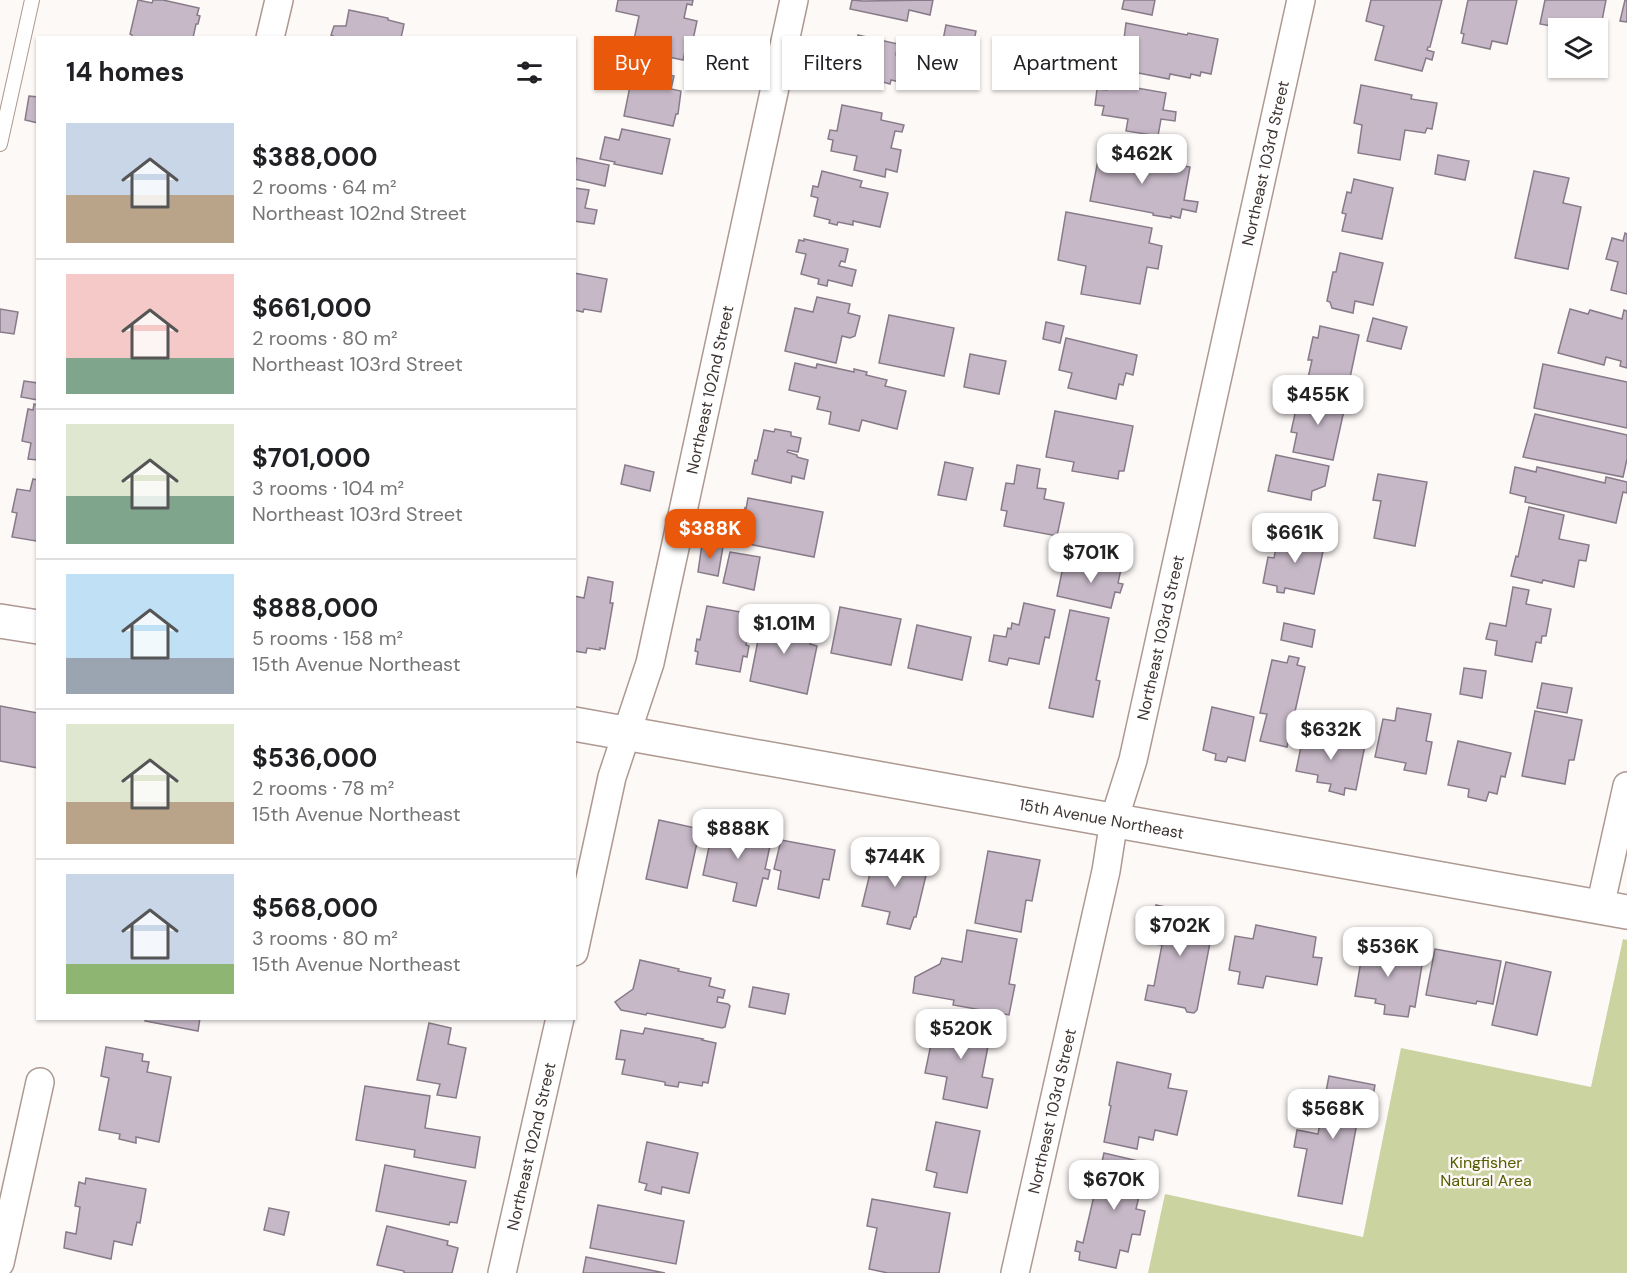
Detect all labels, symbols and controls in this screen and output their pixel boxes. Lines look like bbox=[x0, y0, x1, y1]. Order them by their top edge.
map controls bbox=[1548, 18, 1608, 78]
button: layers bbox=[1548, 18, 1608, 78]
chip: Buy bbox=[594, 36, 672, 90]
chip: Rent bbox=[684, 36, 770, 90]
chip: Filters bbox=[782, 36, 884, 90]
chip: New bbox=[896, 36, 980, 90]
chip: Apartment bbox=[992, 36, 1139, 90]
text: 14 homes bbox=[66, 55, 184, 89]
icon: filters bbox=[513, 56, 546, 89]
street label: Northeast 103rd Street bbox=[1236, 78, 1293, 248]
pin: $462K bbox=[1100, 134, 1184, 185]
text: $388,000 bbox=[252, 140, 378, 174]
text: $462K bbox=[1111, 140, 1173, 166]
icon: home bbox=[114, 147, 186, 219]
text: 2 rooms · 64 m² bbox=[252, 174, 396, 200]
text: Northeast 102nd Street bbox=[252, 200, 467, 226]
text: $661,000 bbox=[252, 291, 371, 325]
icon: home bbox=[114, 298, 186, 370]
street label: Northeast 102nd Street bbox=[681, 303, 738, 476]
text: 2 rooms · 80 m² bbox=[252, 325, 398, 351]
text: Northeast 103rd Street bbox=[252, 351, 463, 377]
pin: $455K bbox=[1276, 375, 1360, 426]
text: $455K bbox=[1286, 381, 1350, 407]
text: $701,000 bbox=[252, 441, 371, 475]
icon: home bbox=[114, 448, 186, 520]
text: 3 rooms · 104 m² bbox=[252, 475, 404, 501]
text: Northeast 103rd Street bbox=[252, 501, 463, 527]
pin: $388K bbox=[668, 509, 752, 560]
pin: $661K bbox=[1253, 513, 1337, 564]
text: $388K bbox=[679, 515, 741, 541]
text: $661K bbox=[1266, 519, 1324, 545]
pin: $701K bbox=[1049, 533, 1133, 584]
text: $701K bbox=[1062, 539, 1120, 565]
street label: Northeast 103rd Street bbox=[1132, 553, 1189, 722]
text: $888,000 bbox=[252, 591, 378, 625]
icon: home bbox=[114, 598, 186, 670]
pin: $1.01M bbox=[735, 604, 833, 655]
text: $1.01M bbox=[753, 610, 815, 636]
text: 5 rooms · 158 m² bbox=[252, 625, 403, 651]
text: 15th Avenue Northeast bbox=[252, 651, 460, 677]
pin: $632K bbox=[1289, 710, 1373, 761]
text: $632K bbox=[1300, 716, 1362, 742]
text: $536,000 bbox=[252, 741, 377, 775]
icon: home bbox=[114, 748, 186, 820]
text: 2 rooms · 78 m² bbox=[252, 775, 394, 801]
street label: 15th Avenue Northeast bbox=[1018, 793, 1186, 843]
text: 15th Avenue Northeast bbox=[252, 801, 460, 827]
pin: $888K bbox=[696, 809, 780, 860]
text: $888K bbox=[706, 815, 770, 841]
pin: $744K bbox=[853, 837, 937, 888]
text: $744K bbox=[865, 843, 925, 869]
text: $568,000 bbox=[252, 891, 378, 925]
icon: home bbox=[114, 898, 186, 970]
pin: $702K bbox=[1138, 906, 1222, 957]
text: $702K bbox=[1149, 912, 1211, 938]
text: 3 rooms · 80 m² bbox=[252, 925, 398, 951]
pin: $536K bbox=[1346, 927, 1430, 978]
text: $536K bbox=[1357, 933, 1419, 959]
text: 15th Avenue Northeast bbox=[252, 951, 460, 977]
pin: $520K bbox=[919, 1009, 1003, 1060]
text: $520K bbox=[930, 1015, 992, 1041]
street label: Northeast 103rd Street bbox=[1023, 1026, 1081, 1196]
street label: Northeast 102nd Street bbox=[502, 1060, 560, 1232]
pin: $568K bbox=[1291, 1089, 1375, 1140]
text: $568K bbox=[1302, 1095, 1364, 1121]
park label: Kingfisher Natural Area bbox=[1440, 1152, 1532, 1191]
pin: $670K bbox=[1072, 1160, 1156, 1211]
text: $670K bbox=[1083, 1166, 1145, 1192]

